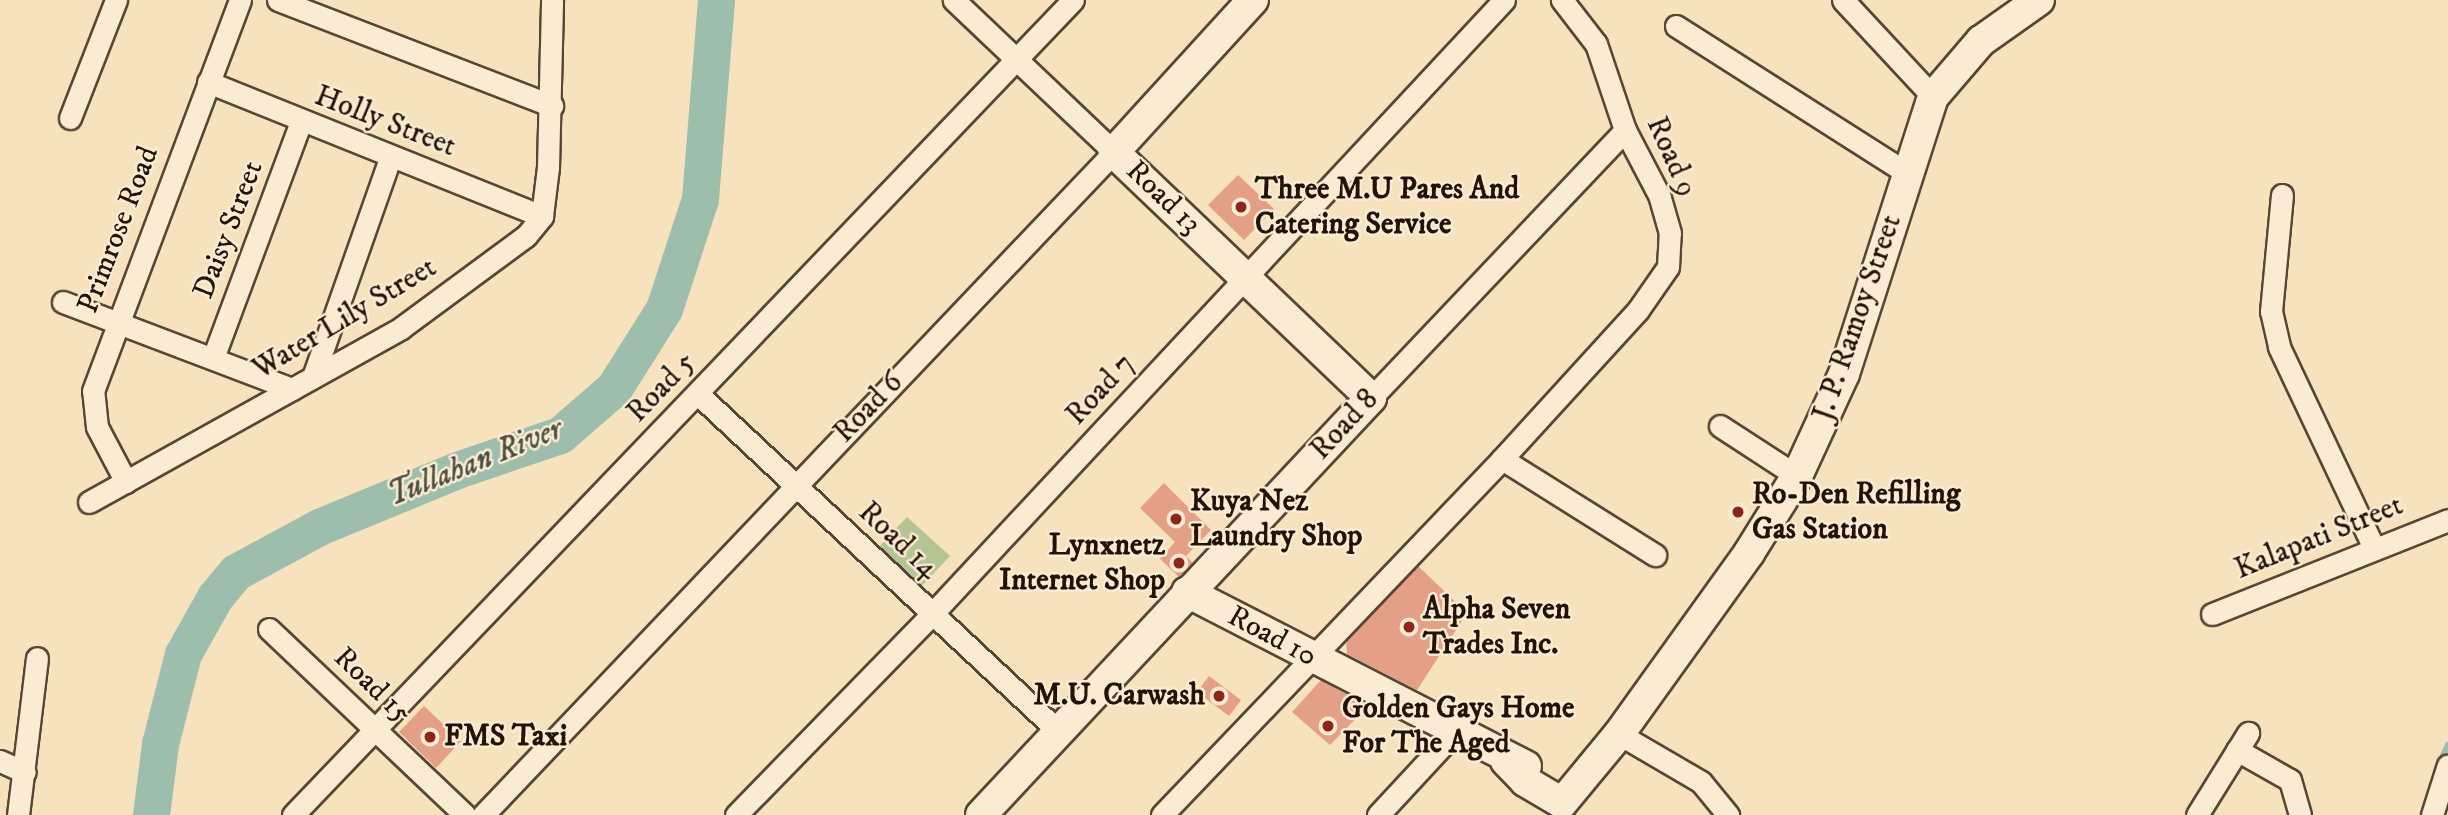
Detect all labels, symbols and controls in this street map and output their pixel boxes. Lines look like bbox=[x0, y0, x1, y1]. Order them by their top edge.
street label: Holly Street bbox=[309, 79, 461, 165]
street label: Road 9 bbox=[1638, 112, 1704, 202]
street label: Primrose Road bbox=[71, 142, 167, 318]
street label: Road 13 bbox=[1118, 154, 1208, 242]
street label: Daisy Street bbox=[186, 156, 272, 304]
place label: Three M.U Pares And Catering Service bbox=[1255, 172, 1519, 242]
marker: Three M.U Pares And Catering Service bbox=[1233, 199, 1249, 215]
street label: J. P. Ramoy Street bbox=[1806, 210, 1910, 426]
street label: Water Lily Street bbox=[247, 250, 443, 388]
street label: Road 5 bbox=[620, 345, 704, 431]
street label: Road 7 bbox=[1059, 347, 1143, 433]
street label: Road 6 bbox=[827, 365, 911, 451]
street label: Road 8 bbox=[1303, 382, 1387, 468]
water label: Tullahan River bbox=[382, 411, 568, 515]
place label: Ro-Den Refilling Gas Station bbox=[1752, 477, 1961, 548]
place label: Kuya Nez Laundry Shop bbox=[1190, 484, 1362, 554]
street label: Kalapati Street bbox=[2230, 488, 2408, 588]
street label: Road 14 bbox=[850, 495, 946, 587]
marker: Ro-Den Refilling Gas Station bbox=[1730, 504, 1746, 520]
marker: Kuya Nez Laundry Shop bbox=[1168, 511, 1184, 527]
place label: Lynxnetz Internet Shop bbox=[999, 528, 1165, 598]
marker: Lynxnetz Internet Shop bbox=[1171, 555, 1187, 571]
place label: Alpha Seven Trades Inc. bbox=[1423, 592, 1570, 662]
street label: Road 10 bbox=[1221, 599, 1323, 675]
marker: Alpha Seven Trades Inc. bbox=[1401, 619, 1417, 635]
street label: Road 15 bbox=[326, 640, 418, 732]
place label: M.U. Carwash bbox=[1034, 678, 1205, 714]
marker: M.U. Carwash bbox=[1211, 688, 1227, 704]
place label: Golden Gays Home For The Aged bbox=[1342, 691, 1574, 762]
marker: Golden Gays Home For The Aged bbox=[1320, 718, 1336, 734]
place label: FMS Taxi bbox=[444, 719, 567, 755]
marker: FMS Taxi bbox=[422, 729, 438, 745]

